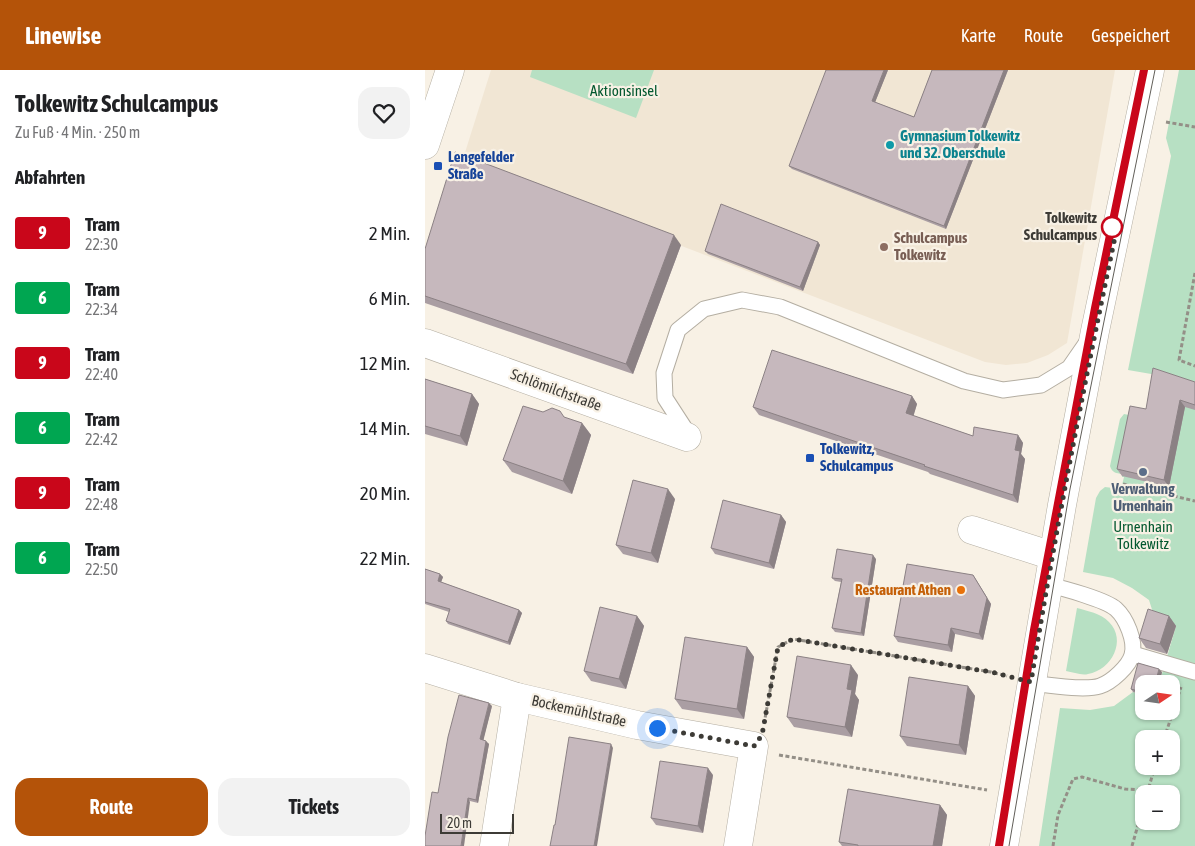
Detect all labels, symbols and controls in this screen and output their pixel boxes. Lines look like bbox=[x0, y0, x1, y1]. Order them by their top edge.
text: Linewise bbox=[25, 22, 101, 49]
text: Karte bbox=[961, 25, 996, 46]
text: Route bbox=[1024, 25, 1063, 46]
text: Gespeichert bbox=[1091, 25, 1170, 46]
park label: Aktionsinsel bbox=[590, 82, 658, 99]
button: heart bbox=[358, 87, 410, 139]
text: Tolkewitz Schulcampus bbox=[15, 90, 218, 117]
text: Zu Fuß · 4 Min. · 250 m bbox=[15, 123, 140, 141]
place label: Gymnasium Tolkewitz und 32. Oberschule bbox=[900, 127, 1020, 161]
marker: Gymnasium Tolkewitz und 32. Oberschule bbox=[884, 139, 896, 151]
place label: Lengefelder Straße bbox=[448, 148, 515, 182]
marker: Lengefelder Straße bbox=[432, 160, 444, 172]
text: Abfahrten bbox=[15, 166, 85, 188]
place label: Tolkewitz Schulcampus bbox=[1024, 209, 1098, 243]
text: Tram bbox=[85, 213, 120, 235]
marker: Tolkewitz Schulcampus bbox=[1101, 216, 1123, 238]
text: 9 bbox=[38, 222, 47, 243]
text: 2 Min. bbox=[369, 222, 410, 244]
place label: Schulcampus Tolkewitz bbox=[894, 229, 968, 263]
text: 22:30 bbox=[85, 235, 118, 253]
marker: Schulcampus Tolkewitz bbox=[878, 241, 890, 253]
text: Tram bbox=[85, 278, 120, 300]
text: 6 bbox=[38, 287, 47, 308]
text: 6 Min. bbox=[369, 287, 410, 309]
text: 22:34 bbox=[85, 300, 118, 318]
text: Tram bbox=[85, 343, 120, 365]
text: 9 bbox=[38, 352, 47, 373]
text: 12 Min. bbox=[360, 352, 410, 374]
text: 22:40 bbox=[85, 365, 118, 383]
street label: Schlömilchstraße bbox=[508, 365, 604, 414]
text: Tram bbox=[85, 408, 120, 430]
text: 6 bbox=[38, 417, 47, 438]
text: 14 Min. bbox=[360, 417, 410, 439]
text: 22:42 bbox=[85, 430, 118, 448]
place label: Tolkewitz, Schulcampus bbox=[820, 440, 894, 474]
marker: Tolkewitz, Schulcampus bbox=[804, 452, 816, 464]
marker: Verwaltung Urnenhain bbox=[1137, 466, 1149, 478]
text: Tram bbox=[85, 473, 120, 495]
place label: Verwaltung Urnenhain bbox=[1110, 480, 1175, 514]
text: 9 bbox=[38, 482, 47, 503]
text: 20 Min. bbox=[360, 482, 410, 504]
text: 22:48 bbox=[85, 495, 118, 513]
park label: Urnenhain Tolkewitz bbox=[1113, 518, 1173, 552]
text: Tram bbox=[85, 538, 120, 560]
text: 6 bbox=[38, 547, 47, 568]
text: 22 Min. bbox=[360, 547, 410, 569]
text: 22:50 bbox=[85, 560, 118, 578]
place label: Restaurant Athen bbox=[855, 581, 951, 598]
marker: Restaurant Athen bbox=[955, 584, 967, 596]
north arrow bbox=[1135, 675, 1180, 720]
map controls bbox=[1135, 675, 1180, 830]
street label: Bockemühlstraße bbox=[530, 691, 628, 730]
your location bbox=[645, 716, 670, 741]
button: + bbox=[1135, 730, 1180, 775]
button: Route bbox=[15, 778, 208, 836]
button: Tickets bbox=[218, 778, 410, 836]
button: − bbox=[1135, 785, 1180, 830]
scale bar bbox=[440, 811, 514, 834]
text: 20 m bbox=[447, 815, 472, 831]

